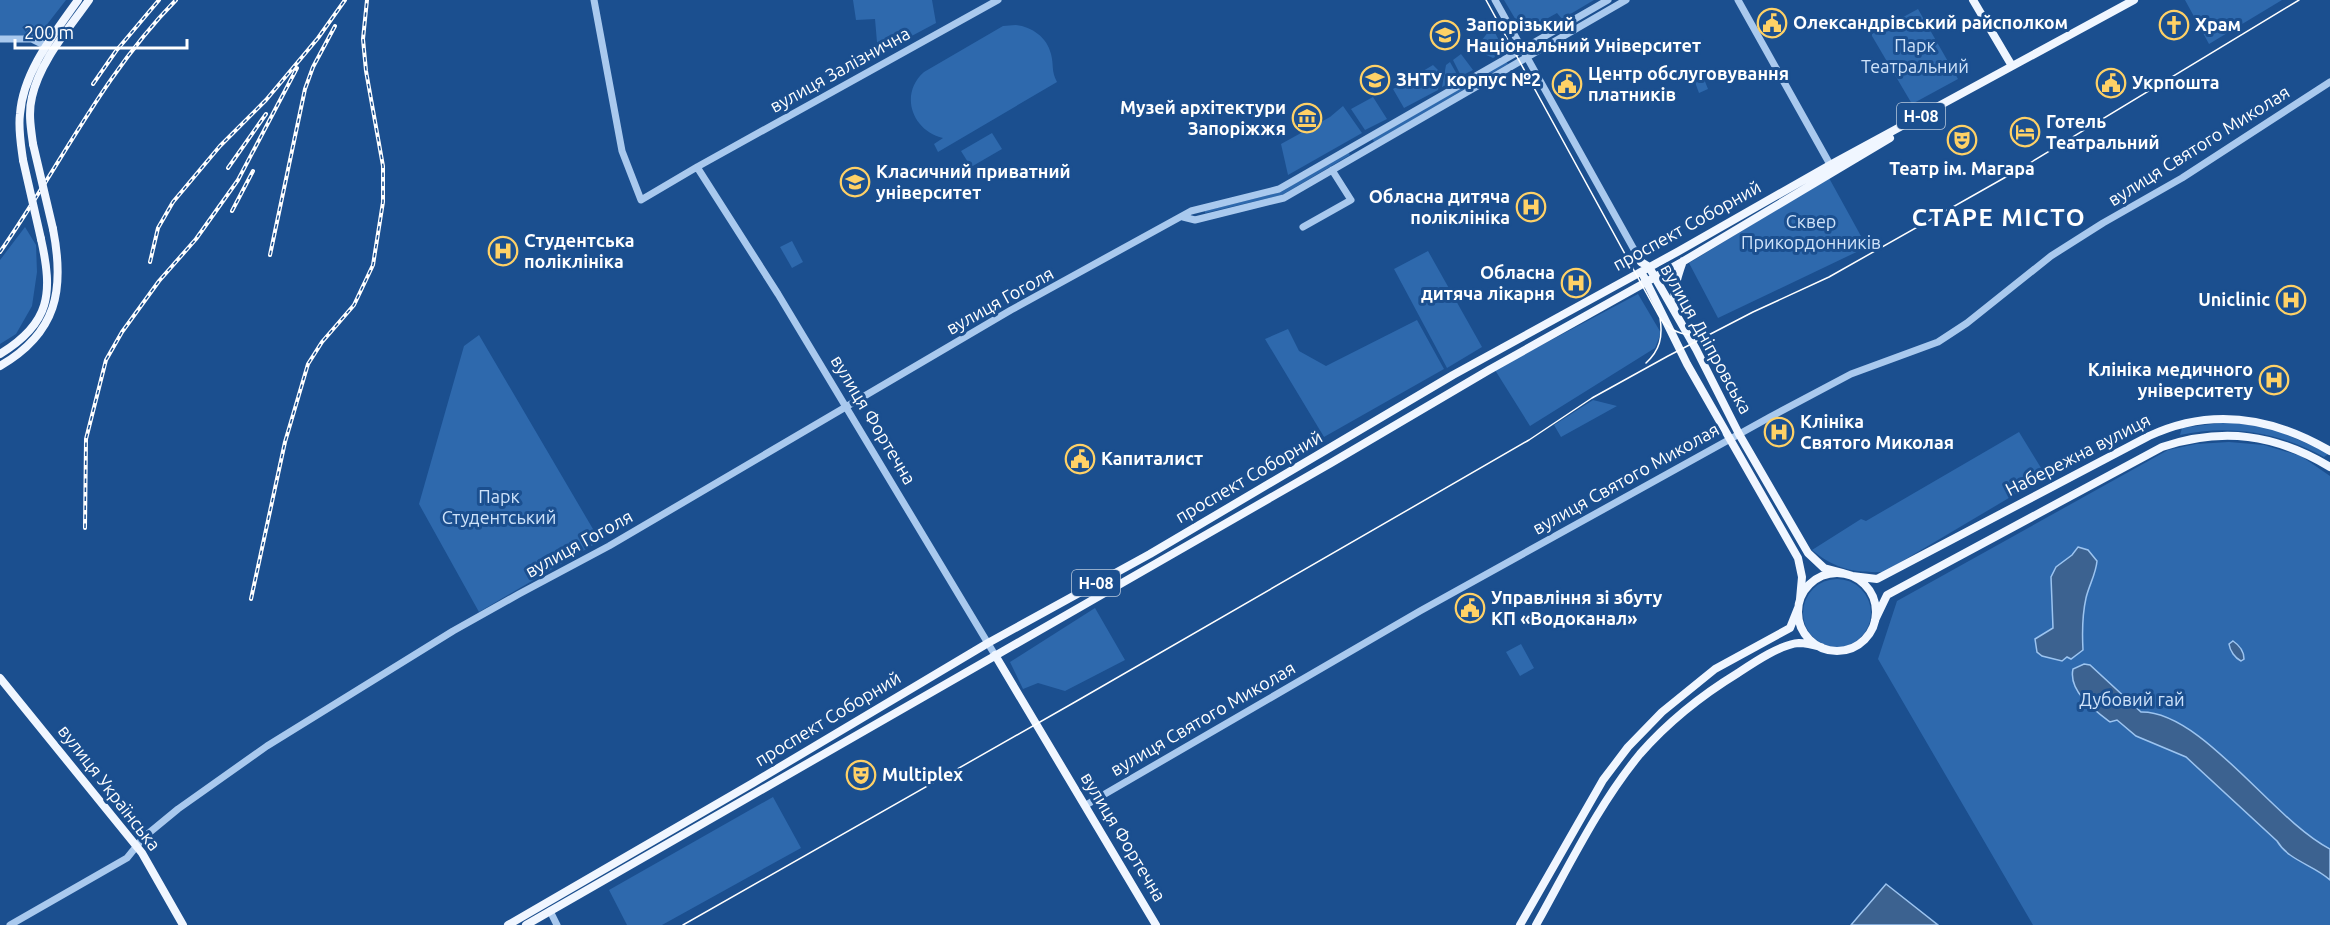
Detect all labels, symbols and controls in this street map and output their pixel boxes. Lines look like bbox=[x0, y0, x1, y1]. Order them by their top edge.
public building icon: Олександрівський райсполком bbox=[1756, 7, 1788, 39]
church icon: Храм bbox=[2158, 9, 2190, 41]
scale bar bbox=[15, 12, 188, 50]
place label: Олександрівський райсполком bbox=[1793, 12, 2068, 32]
place label: Запорізький Національний Університет bbox=[1466, 14, 1701, 55]
place label: Храм bbox=[2195, 14, 2241, 34]
school or university icon: Запорізький Національний Університет bbox=[1429, 19, 1461, 51]
text: 200 m bbox=[24, 22, 74, 42]
street label: вулиця Залізнична bbox=[766, 22, 913, 116]
park label: Парк Театральний bbox=[1861, 35, 1969, 76]
place label: Центр обслуговування платників bbox=[1588, 63, 1789, 104]
school or university icon: ЗНТУ корпус №2 bbox=[1359, 64, 1391, 96]
public building icon: Укрпошта bbox=[2095, 67, 2127, 99]
public building icon: Центр обслуговування платників bbox=[1551, 68, 1583, 100]
place label: ЗНТУ корпус №2 bbox=[1396, 69, 1541, 89]
place label: Укрпошта bbox=[2132, 72, 2220, 92]
street label: вулиця Святого Миколая bbox=[2104, 81, 2293, 209]
place label: Музей архітектури Запоріжжя bbox=[1120, 97, 1286, 138]
museum icon: Музей архітектури Запоріжжя bbox=[1291, 102, 1323, 134]
road number: Н-08 bbox=[1897, 103, 1945, 129]
place label: Готель Театральний bbox=[2046, 111, 2160, 152]
hotel icon: Готель Театральний bbox=[2009, 116, 2041, 148]
theatre icon: Театр ім. Магара bbox=[1946, 124, 1978, 156]
place label: Театр ім. Магара bbox=[1889, 158, 2035, 178]
place label: Класичний приватний університет bbox=[876, 161, 1070, 202]
school or university icon: Класичний приватний університет bbox=[839, 166, 871, 198]
street label: проспект Соборний bbox=[1609, 176, 1764, 274]
place label: Обласна дитяча поліклініка bbox=[1369, 186, 1510, 227]
hospital icon: Обласна дитяча поліклініка bbox=[1515, 191, 1547, 223]
district label: СТАРЕ МІСТО bbox=[1912, 204, 2086, 231]
park label: Сквер Прикордонників bbox=[1741, 211, 1881, 252]
place label: Студентська поліклініка bbox=[524, 230, 635, 271]
hospital icon: Студентська поліклініка bbox=[487, 235, 519, 267]
street label: вулиця Дніпровська bbox=[1657, 260, 1757, 417]
street label: вулиця Гоголя bbox=[942, 262, 1057, 338]
place label: Обласна дитяча лікарня bbox=[1421, 262, 1555, 303]
hospital icon: Обласна дитяча лікарня bbox=[1560, 267, 1592, 299]
hospital icon: Uniclinic bbox=[2275, 284, 2307, 316]
place label: Uniclinic bbox=[2198, 289, 2270, 309]
street label: вулиця Фортечна bbox=[827, 351, 920, 488]
place label: Клініка медичного університету bbox=[2088, 359, 2253, 400]
hospital icon: Клініка медичного університету bbox=[2258, 364, 2290, 396]
street label: Набережна вулиця bbox=[2002, 409, 2153, 499]
place label: Клініка Святого Миколая bbox=[1800, 411, 1954, 452]
hospital icon: Клініка Святого Миколая bbox=[1763, 416, 1795, 448]
street label: вулиця Святого Миколая bbox=[1529, 418, 1722, 538]
street label: проспект Соборний bbox=[1171, 426, 1326, 526]
public building icon: Капиталист bbox=[1064, 443, 1096, 475]
place label: Капиталист bbox=[1101, 448, 1203, 468]
park label: Парк Студентський bbox=[442, 486, 556, 527]
street label: вулиця Гоголя bbox=[521, 505, 636, 581]
road number: Н-08 bbox=[1072, 570, 1120, 596]
place label: Управлiння зi збуту КП «Водоканал» bbox=[1491, 587, 1663, 628]
public building icon: Управлiння зi збуту КП «Водоканал» bbox=[1454, 592, 1486, 624]
street label: вулиця Святого Миколая bbox=[1107, 657, 1298, 779]
street label: проспект Соборний bbox=[751, 667, 904, 770]
park label: Дубовий гай bbox=[2079, 689, 2185, 709]
street label: вулиця Українська bbox=[55, 721, 165, 854]
theatre icon: Multiplex bbox=[845, 759, 877, 791]
place label: Multiplex bbox=[882, 764, 963, 784]
street label: вулиця Фортечна bbox=[1077, 768, 1170, 905]

